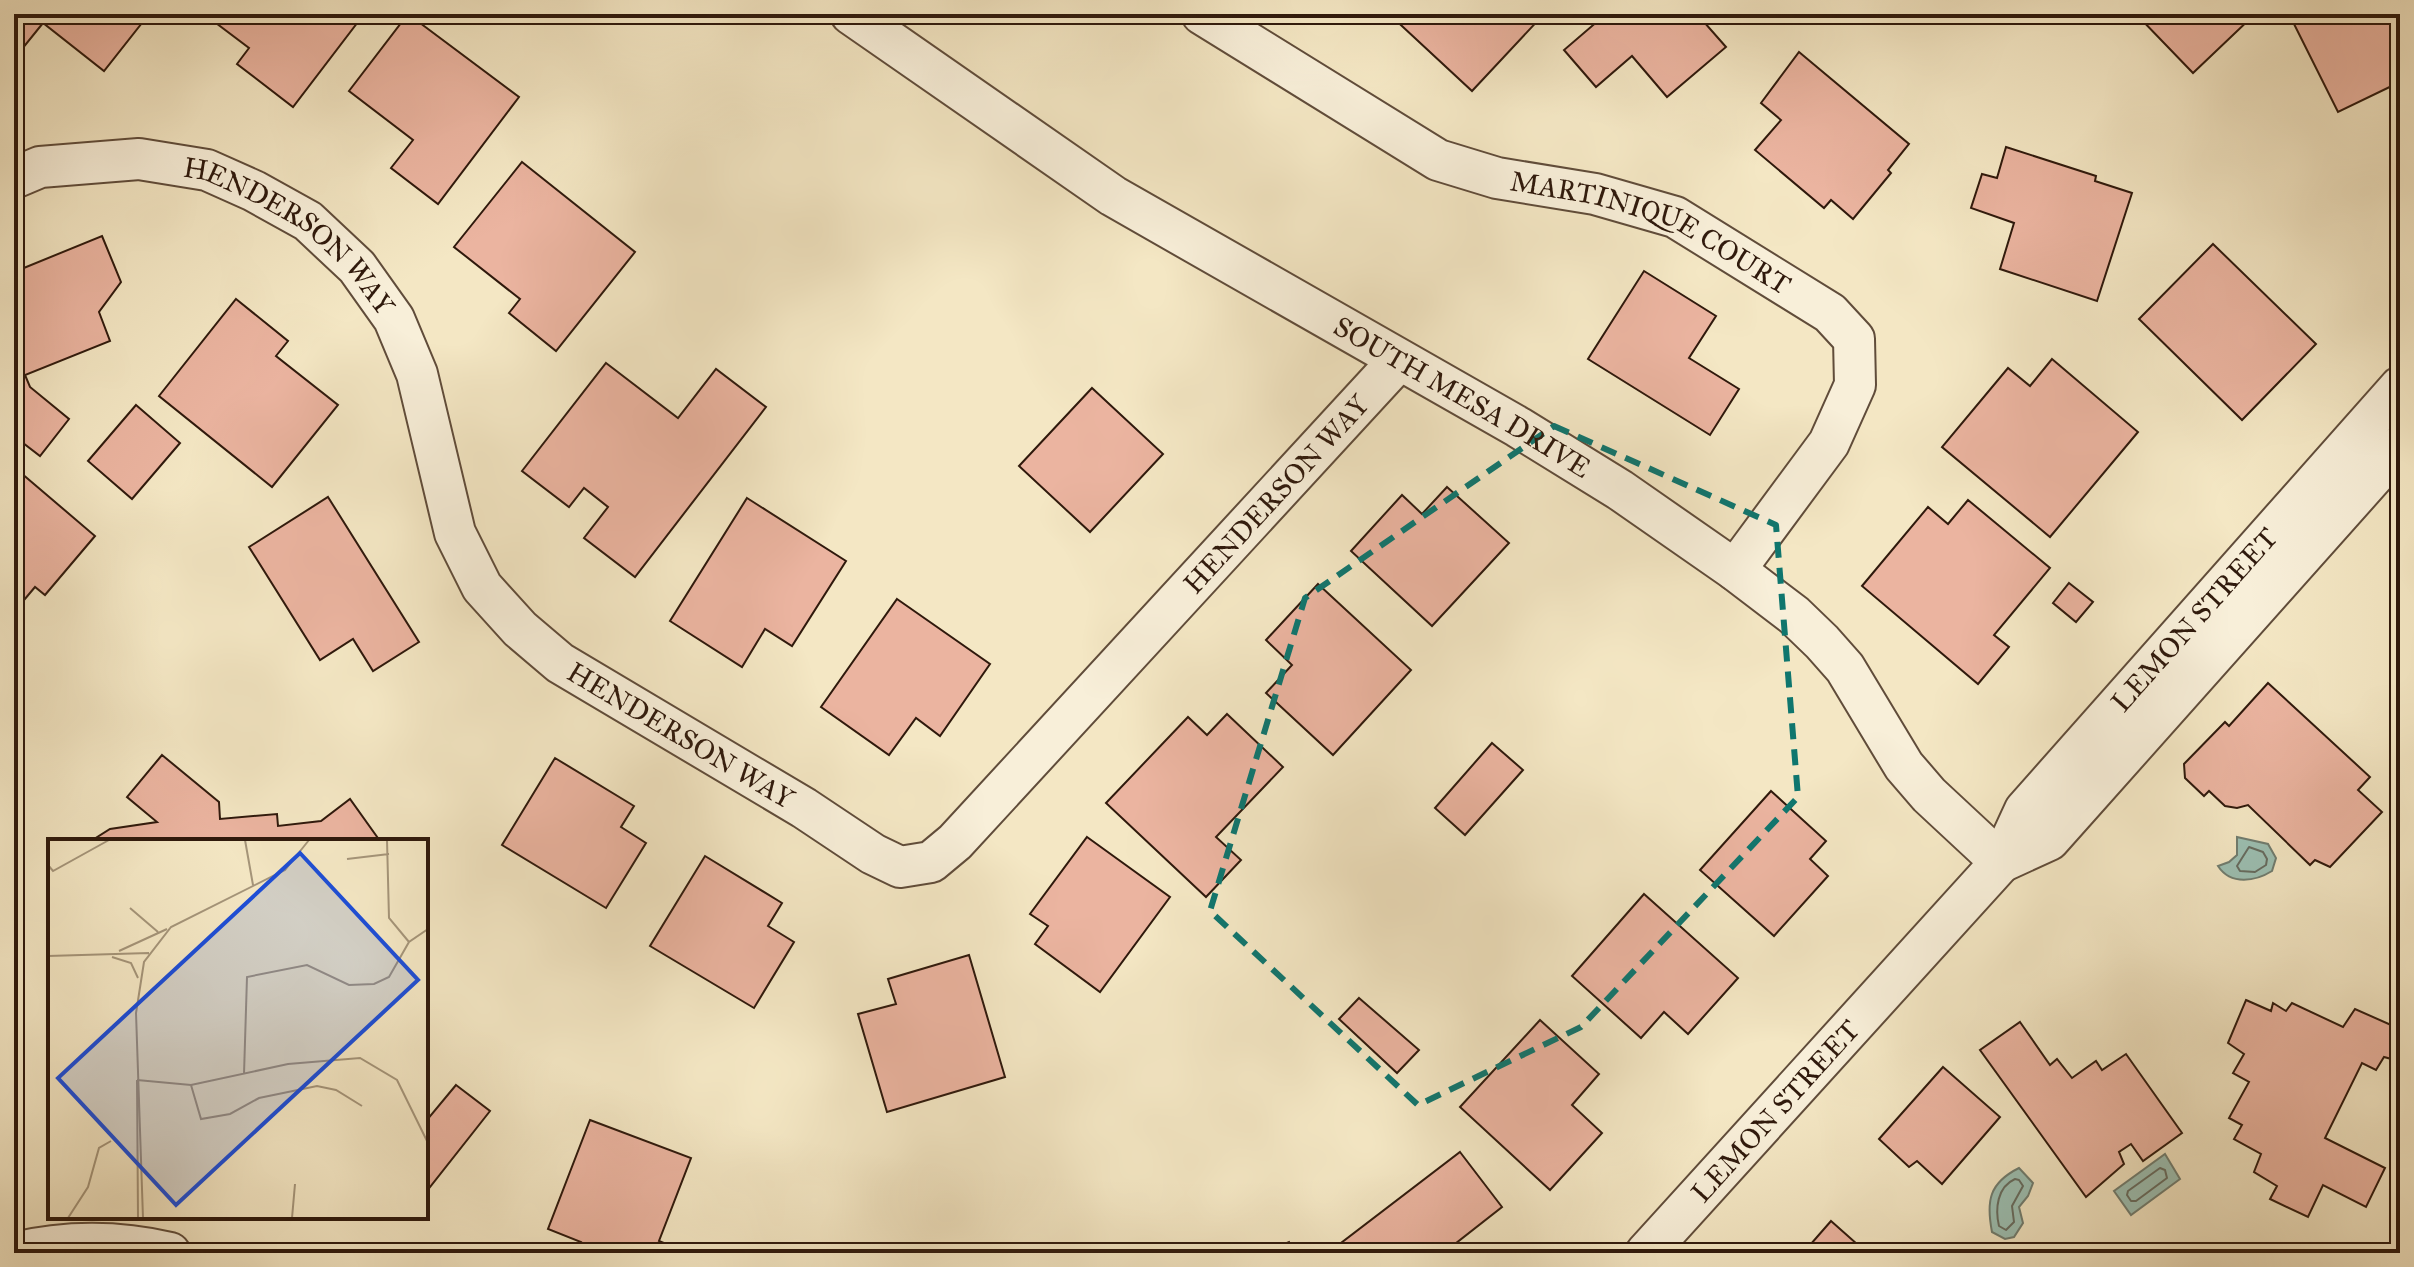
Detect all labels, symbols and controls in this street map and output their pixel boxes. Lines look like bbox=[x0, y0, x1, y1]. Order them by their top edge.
street label: HENDERSON WAY bbox=[181, 149, 403, 322]
street label: MARTINIQUE COURT bbox=[1508, 163, 1797, 302]
street label: SOUTH MESA DRIVE bbox=[1327, 309, 1597, 486]
street label: HENDERSON WAY bbox=[1176, 387, 1377, 601]
street label: LEMON STREET bbox=[2103, 520, 2285, 719]
street label: HENDERSON WAY bbox=[561, 654, 801, 817]
inset map bbox=[48, 839, 428, 1219]
street label: LEMON STREET bbox=[1684, 1013, 1867, 1210]

